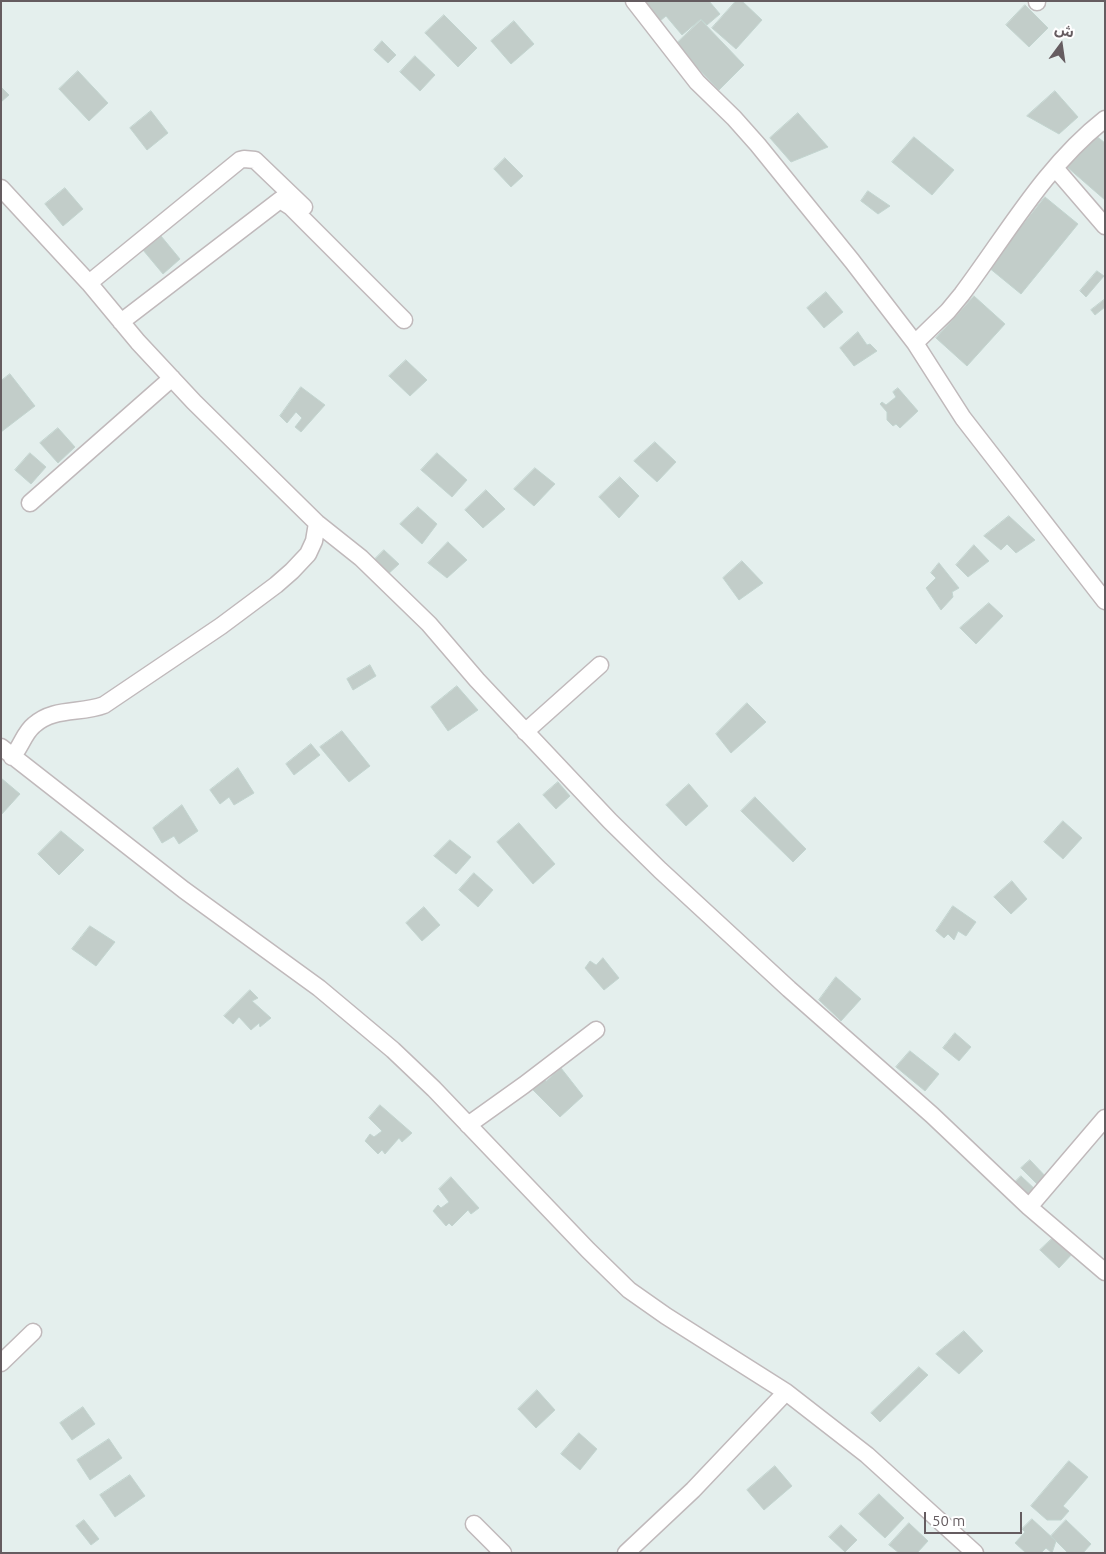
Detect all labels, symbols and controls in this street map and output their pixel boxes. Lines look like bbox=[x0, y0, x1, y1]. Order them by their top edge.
north arrow bbox=[1036, 20, 1086, 70]
text: ش bbox=[1053, 20, 1076, 41]
scale bar bbox=[926, 1502, 1024, 1534]
text: 50 m bbox=[932, 1512, 965, 1529]

